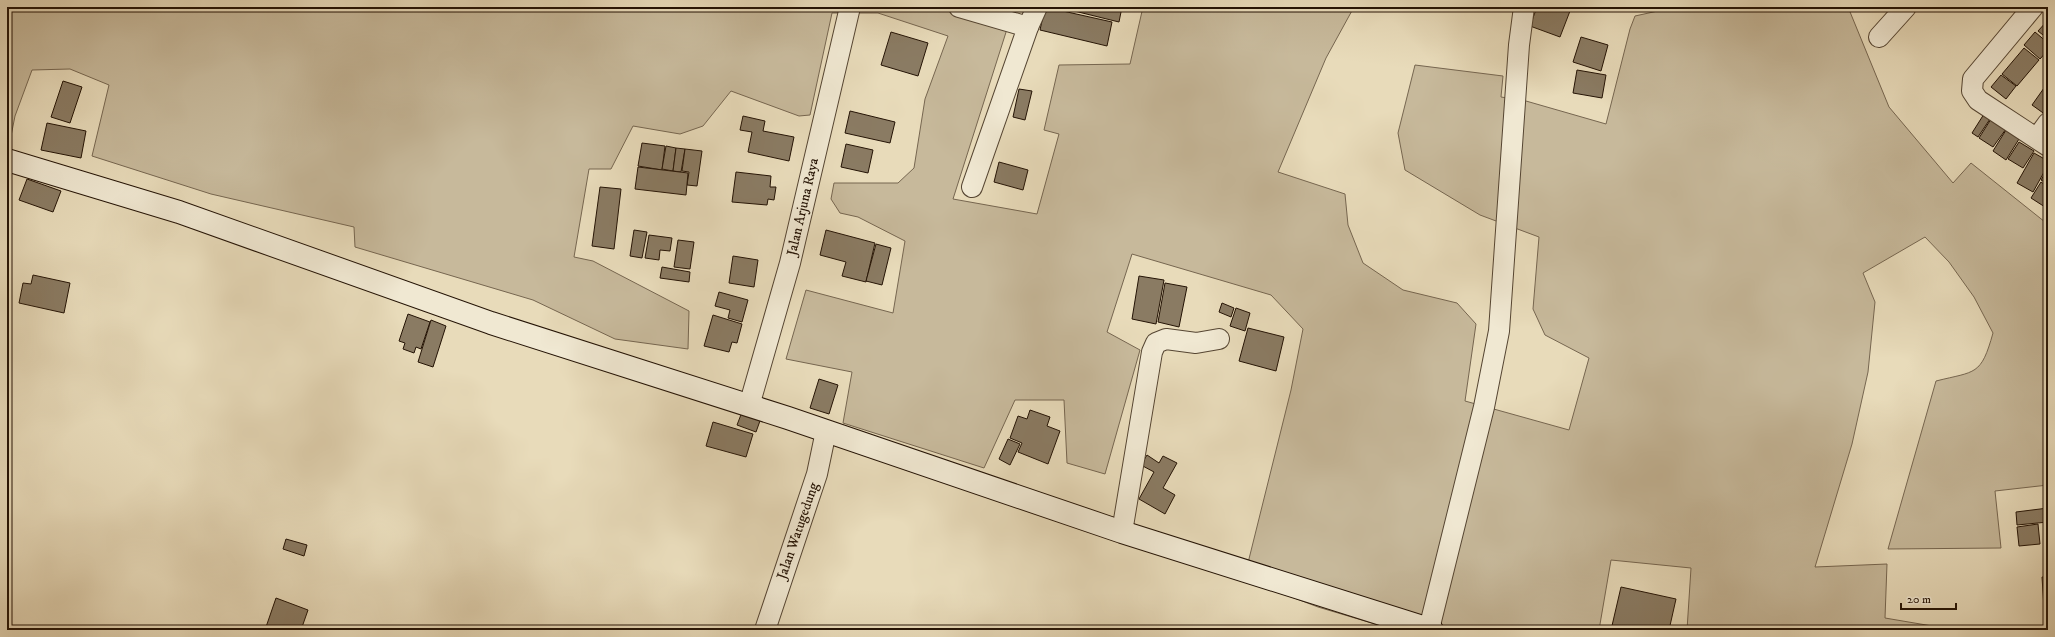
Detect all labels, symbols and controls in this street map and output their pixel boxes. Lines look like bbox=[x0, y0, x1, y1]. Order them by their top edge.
street label: Jalan Arjuna Raya bbox=[783, 156, 823, 260]
street label: Jalan Watugedung bbox=[772, 480, 823, 584]
scale bar bbox=[1901, 585, 1956, 611]
text: 20 m bbox=[1907, 592, 1931, 607]

